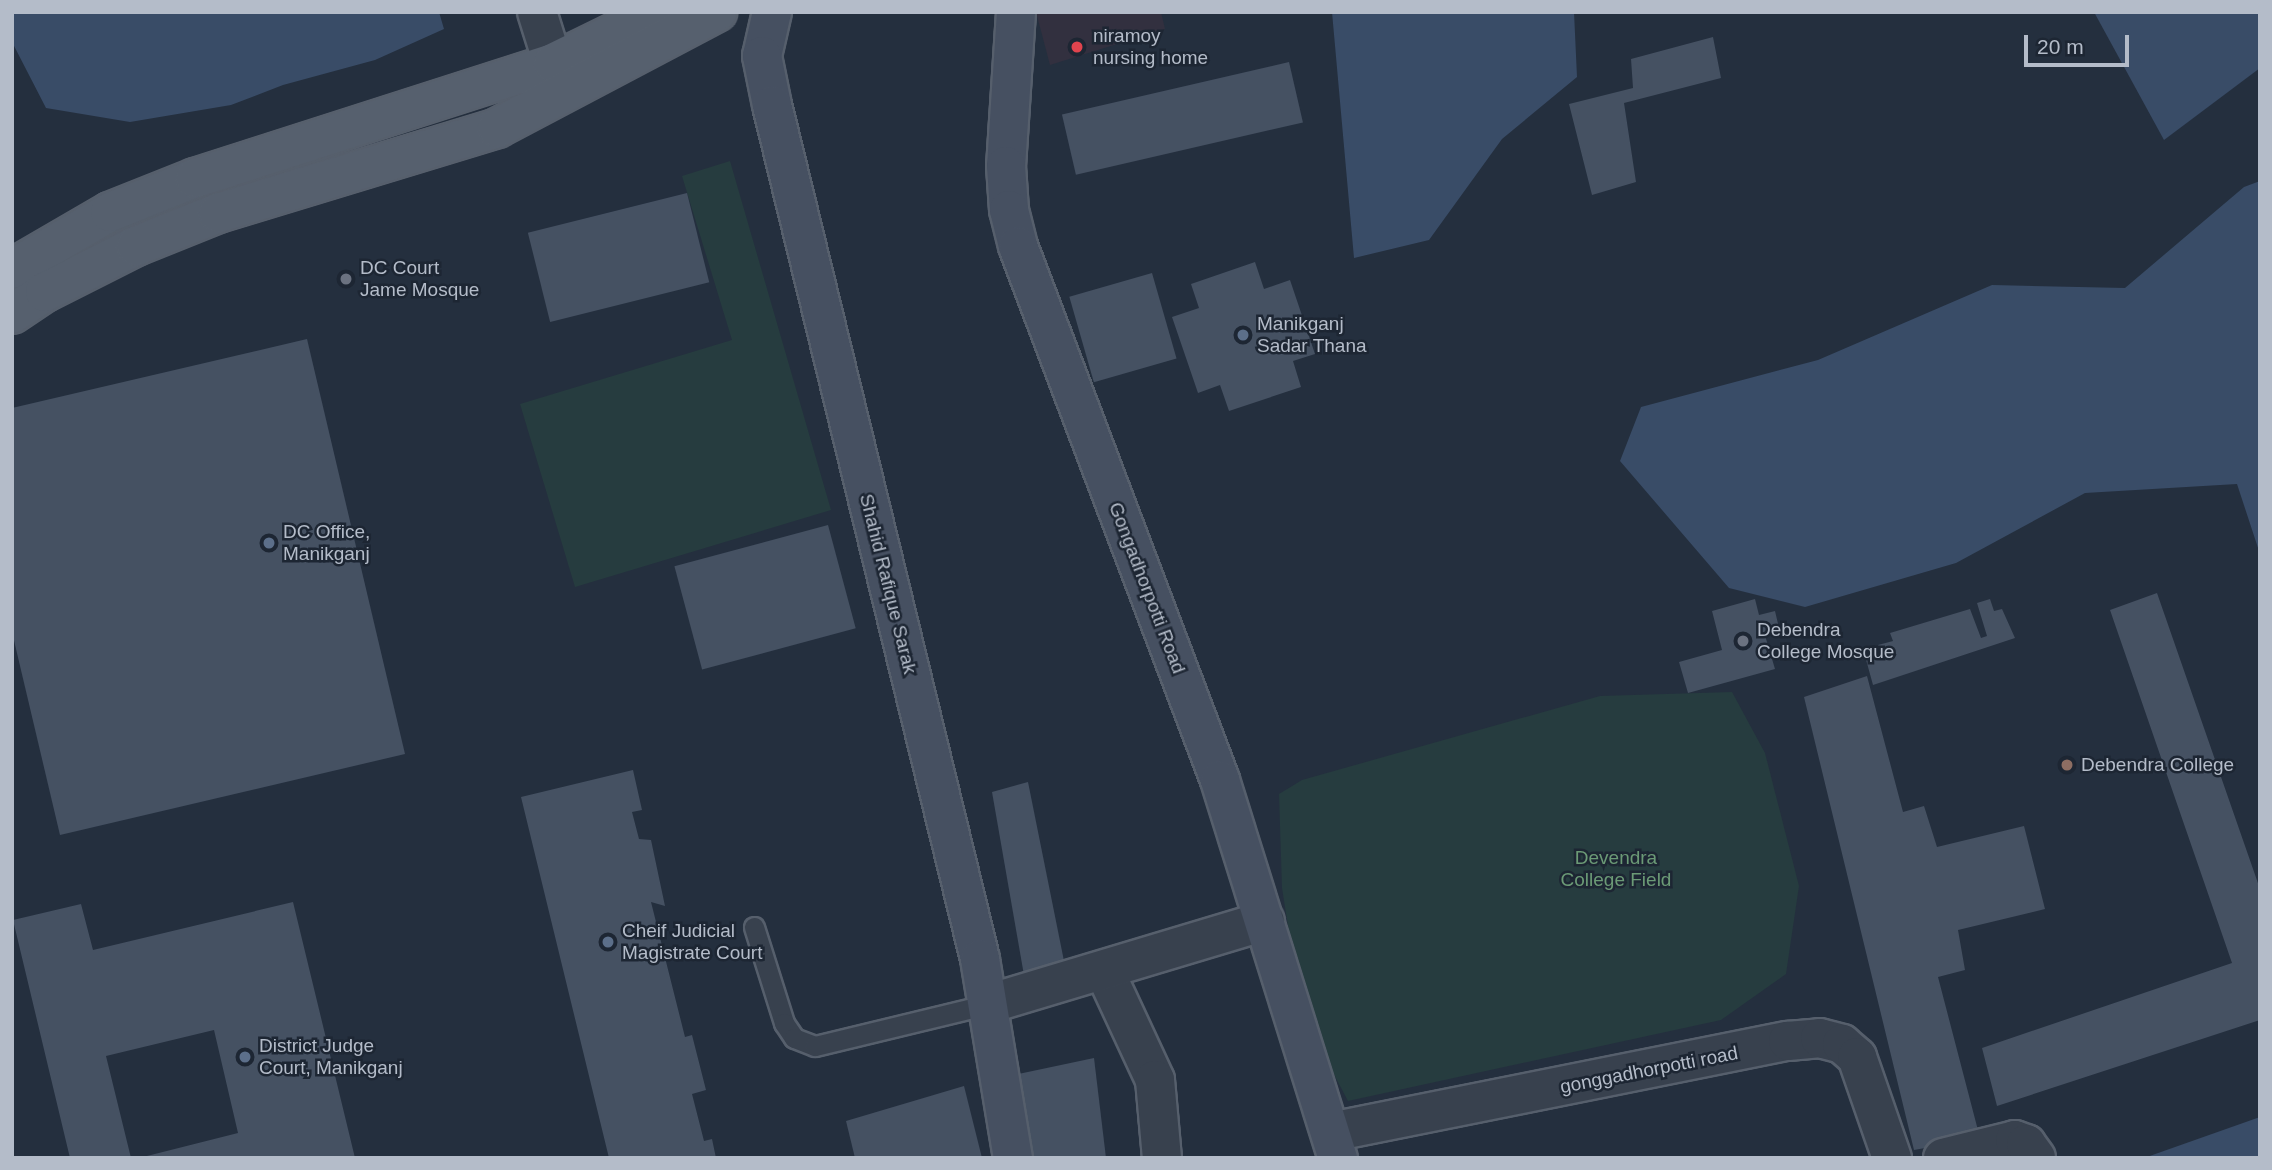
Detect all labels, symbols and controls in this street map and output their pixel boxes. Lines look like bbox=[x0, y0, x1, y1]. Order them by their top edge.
scale bar bbox=[2027, 21, 2132, 65]
place label: niramoy nursing home bbox=[1093, 25, 1208, 69]
text: 20 m bbox=[2037, 35, 2084, 58]
marker: niramoy nursing home bbox=[1067, 37, 1087, 57]
place label: DC Court Jame Mosque bbox=[360, 257, 479, 301]
marker: DC Court Jame Mosque bbox=[338, 271, 354, 287]
place label: Manikganj Sadar Thana bbox=[1257, 313, 1367, 357]
marker: Manikganj Sadar Thana bbox=[1235, 327, 1251, 343]
street label: Shahid Rafique Sarak bbox=[855, 492, 921, 676]
street label: Gongadhorpotti Road bbox=[1104, 499, 1190, 677]
place label: DC Office, Manikganj bbox=[283, 521, 370, 565]
marker: DC Office, Manikganj bbox=[261, 535, 277, 551]
place label: Debendra College Mosque bbox=[1757, 619, 1894, 663]
marker: Debendra College Mosque bbox=[1735, 633, 1751, 649]
place label: Debendra College bbox=[2081, 754, 2234, 776]
marker: Debendra College bbox=[2059, 757, 2075, 773]
park label: Devendra College Field bbox=[1561, 847, 1671, 891]
place label: Cheif Judicial Magistrate Court bbox=[622, 920, 762, 964]
marker: Cheif Judicial Magistrate Court bbox=[600, 934, 616, 950]
place label: District Judge Court, Manikganj bbox=[259, 1035, 403, 1079]
street label: gonggadhorpotti road bbox=[1558, 1042, 1740, 1098]
marker: District Judge Court, Manikganj bbox=[237, 1049, 253, 1065]

